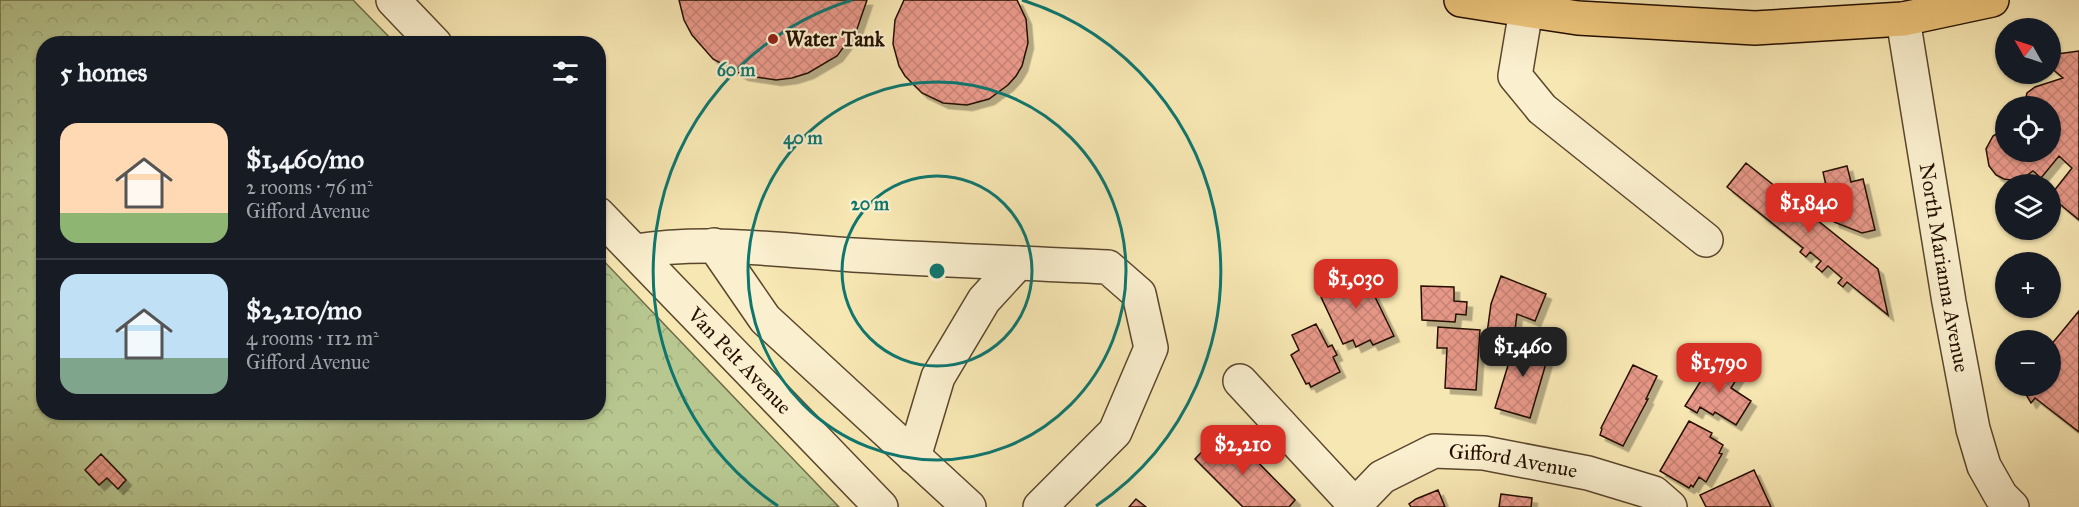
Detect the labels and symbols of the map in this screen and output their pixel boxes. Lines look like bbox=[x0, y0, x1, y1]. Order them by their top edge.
north arrow bbox=[1995, 18, 2061, 84]
place label: Water Tank bbox=[785, 26, 886, 52]
marker: Water Tank bbox=[766, 32, 780, 46]
text: 60 m bbox=[717, 59, 756, 81]
text: 40 m bbox=[783, 127, 824, 150]
street label: North Marianna Avenue bbox=[1914, 161, 1975, 375]
pin: $1,840 bbox=[1760, 183, 1858, 234]
text: 20 m bbox=[851, 193, 890, 215]
pin: $1,030 bbox=[1307, 259, 1405, 310]
centre of rings bbox=[927, 261, 947, 281]
street label: Van Pelt Avenue bbox=[681, 301, 797, 420]
pin: $1,460 bbox=[1474, 327, 1572, 378]
pin: $1,790 bbox=[1670, 343, 1768, 394]
pin: $2,210 bbox=[1194, 425, 1292, 476]
street label: Gifford Avenue bbox=[1448, 439, 1580, 484]

